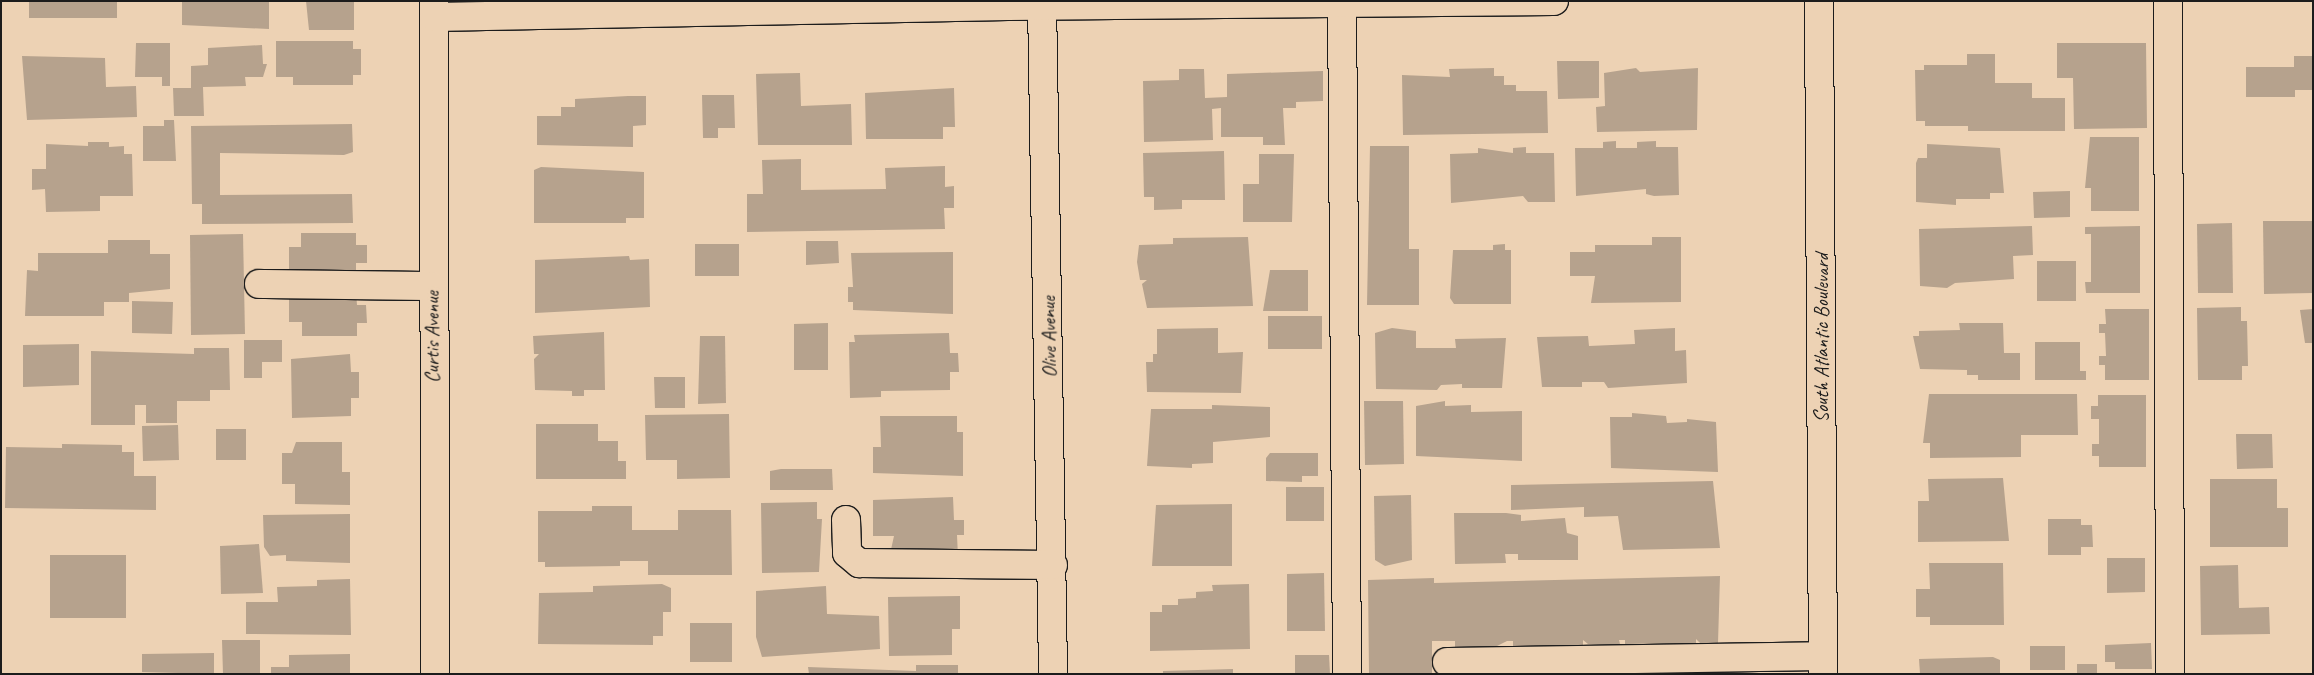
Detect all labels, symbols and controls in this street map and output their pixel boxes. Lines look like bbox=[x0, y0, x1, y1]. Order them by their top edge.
street label: South Atlantic Boulevard bbox=[1809, 253, 1833, 423]
street label: Curtis Avenue bbox=[420, 291, 444, 383]
street label: Olive Avenue bbox=[1036, 296, 1062, 378]

